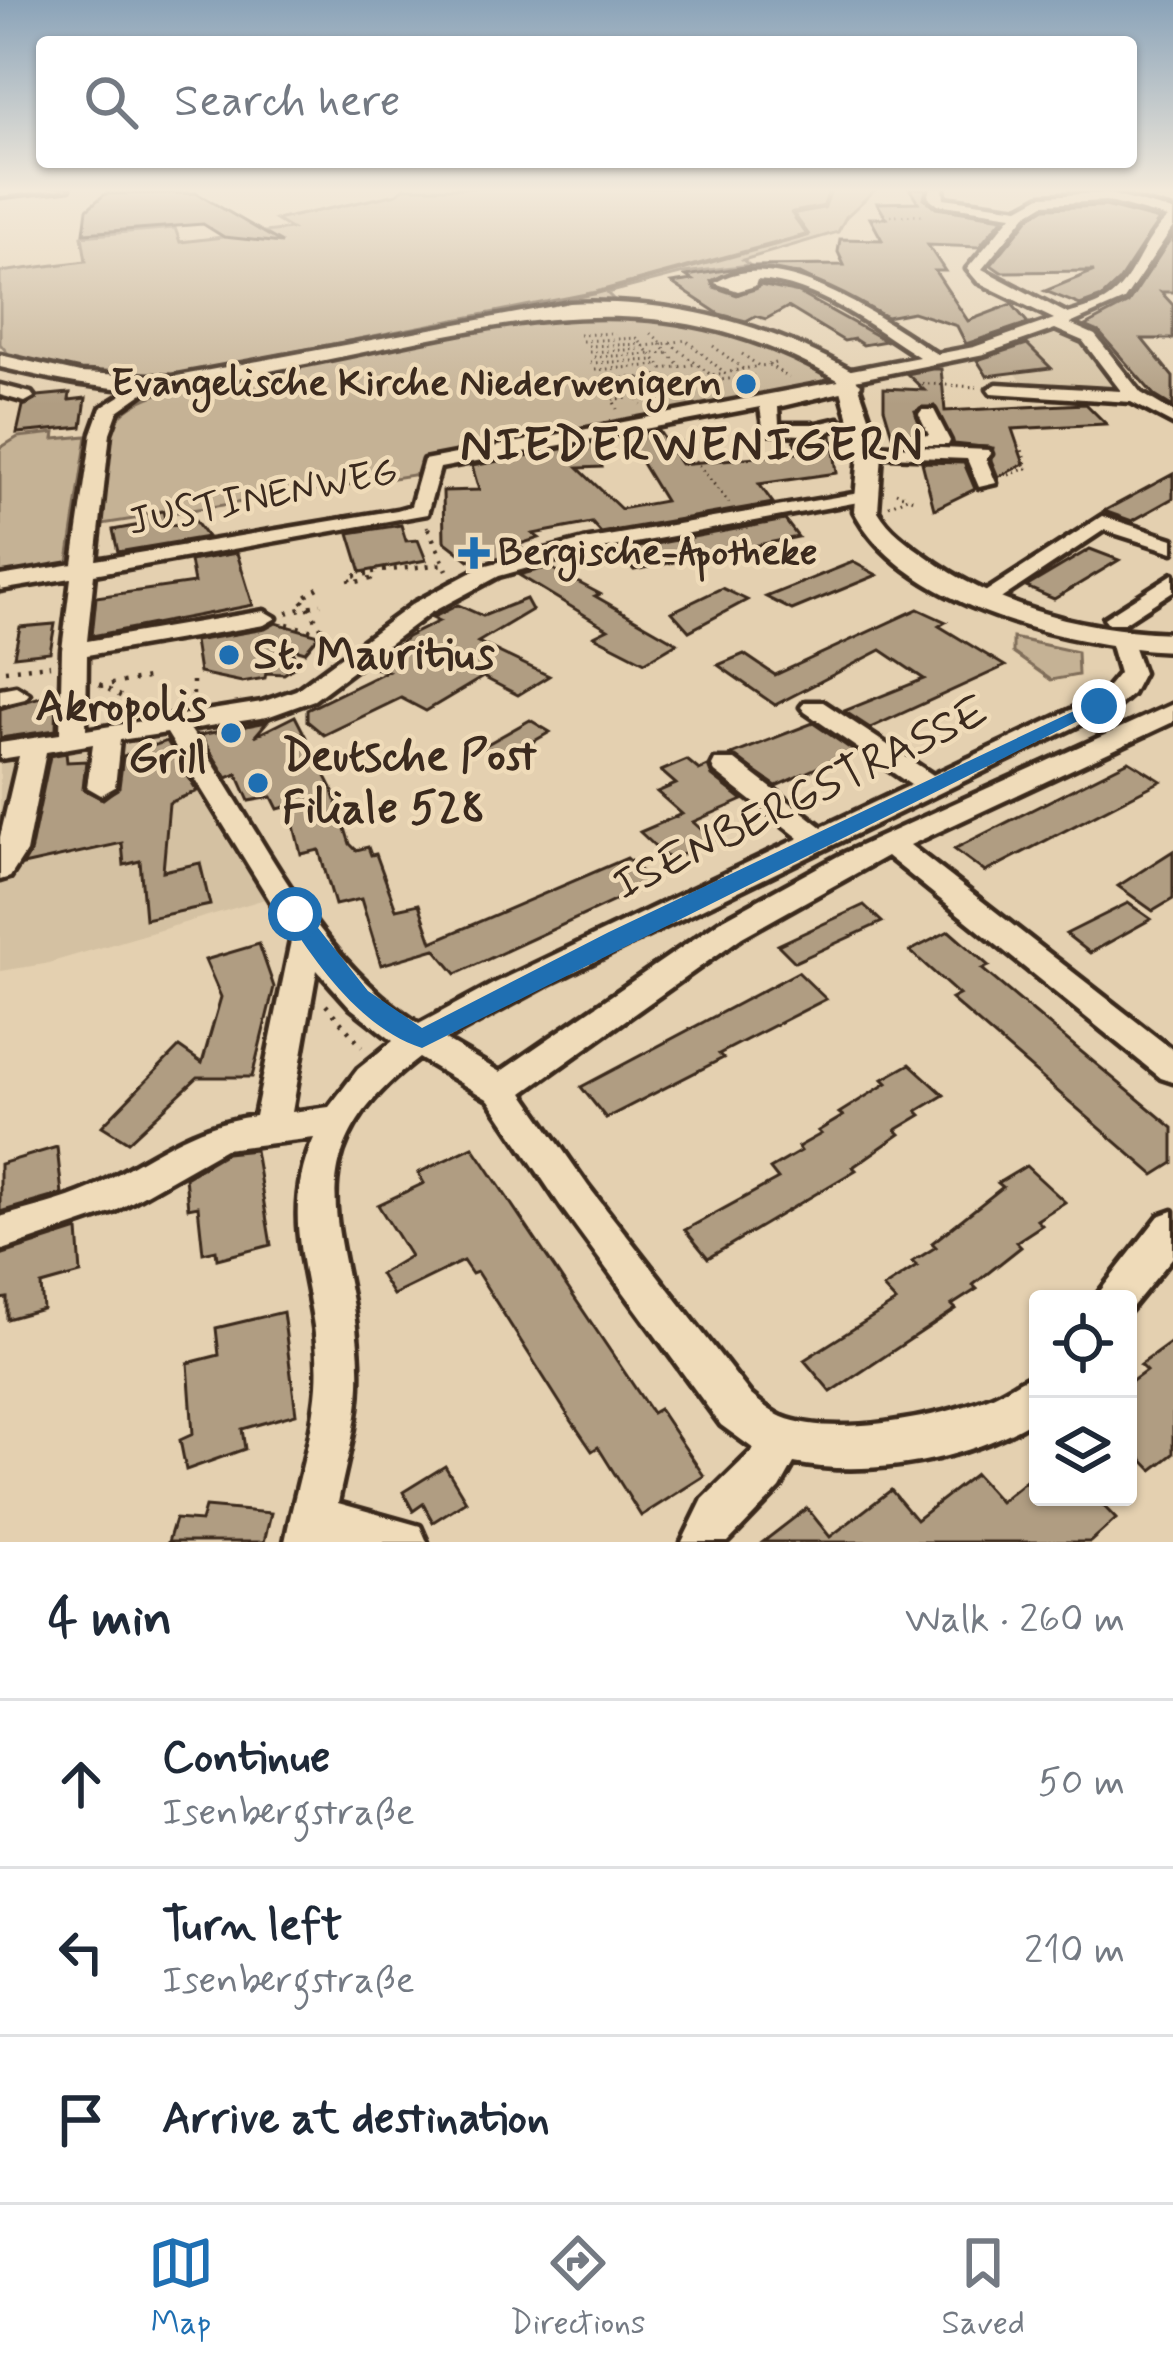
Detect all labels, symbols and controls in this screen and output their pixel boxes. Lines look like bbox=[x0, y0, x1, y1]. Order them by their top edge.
search box bbox=[36, 36, 1137, 168]
icon: search bbox=[78, 69, 144, 135]
text: Search here bbox=[174, 73, 401, 132]
place label: Evangelische Kirche Niederwenigern bbox=[111, 359, 722, 413]
marker: Evangelische Kirche Niederwenigern bbox=[733, 371, 759, 397]
district label: NIEDERWENIGERN bbox=[460, 415, 926, 478]
street label: JUSTINENWEG bbox=[124, 447, 402, 549]
place label: Bergische-Apotheke bbox=[498, 528, 818, 582]
marker: Bergische-Apotheke bbox=[461, 540, 487, 566]
place label: St. Mauritius bbox=[253, 626, 495, 685]
marker: St. Mauritius bbox=[216, 642, 242, 668]
place label: Akropolis Grill bbox=[36, 678, 207, 789]
route end bbox=[1072, 679, 1126, 733]
street label: ISENBERGSTRASSE bbox=[604, 683, 998, 915]
marker: Akropolis Grill bbox=[218, 720, 244, 746]
place label: Deutsche Post Filiale 528 bbox=[282, 728, 538, 839]
marker: Deutsche Post Filiale 528 bbox=[245, 770, 271, 796]
route start bbox=[268, 887, 322, 941]
map controls bbox=[1029, 1290, 1137, 1506]
button: locate bbox=[1029, 1290, 1137, 1398]
button: layers bbox=[1029, 1398, 1137, 1506]
text: 4 min bbox=[48, 1587, 172, 1653]
text: Walk · 260 m bbox=[905, 1595, 1125, 1646]
text: Continue bbox=[162, 1729, 330, 1788]
icon: ahead bbox=[48, 1751, 114, 1817]
text: 50 m bbox=[1038, 1758, 1125, 1809]
text: Isenbergstraße bbox=[162, 1788, 415, 1839]
text: Turn left bbox=[162, 1897, 342, 1956]
icon: left bbox=[48, 1919, 114, 1985]
text: 210 m bbox=[1024, 1926, 1125, 1977]
text: Isenbergstraße bbox=[162, 1956, 415, 2007]
icon: arrive bbox=[48, 2087, 114, 2153]
text: Arrive at destination bbox=[162, 2090, 550, 2149]
tab: Map bbox=[148, 2230, 214, 2346]
tab: Directions bbox=[510, 2230, 646, 2346]
tab: Saved bbox=[942, 2230, 1025, 2346]

